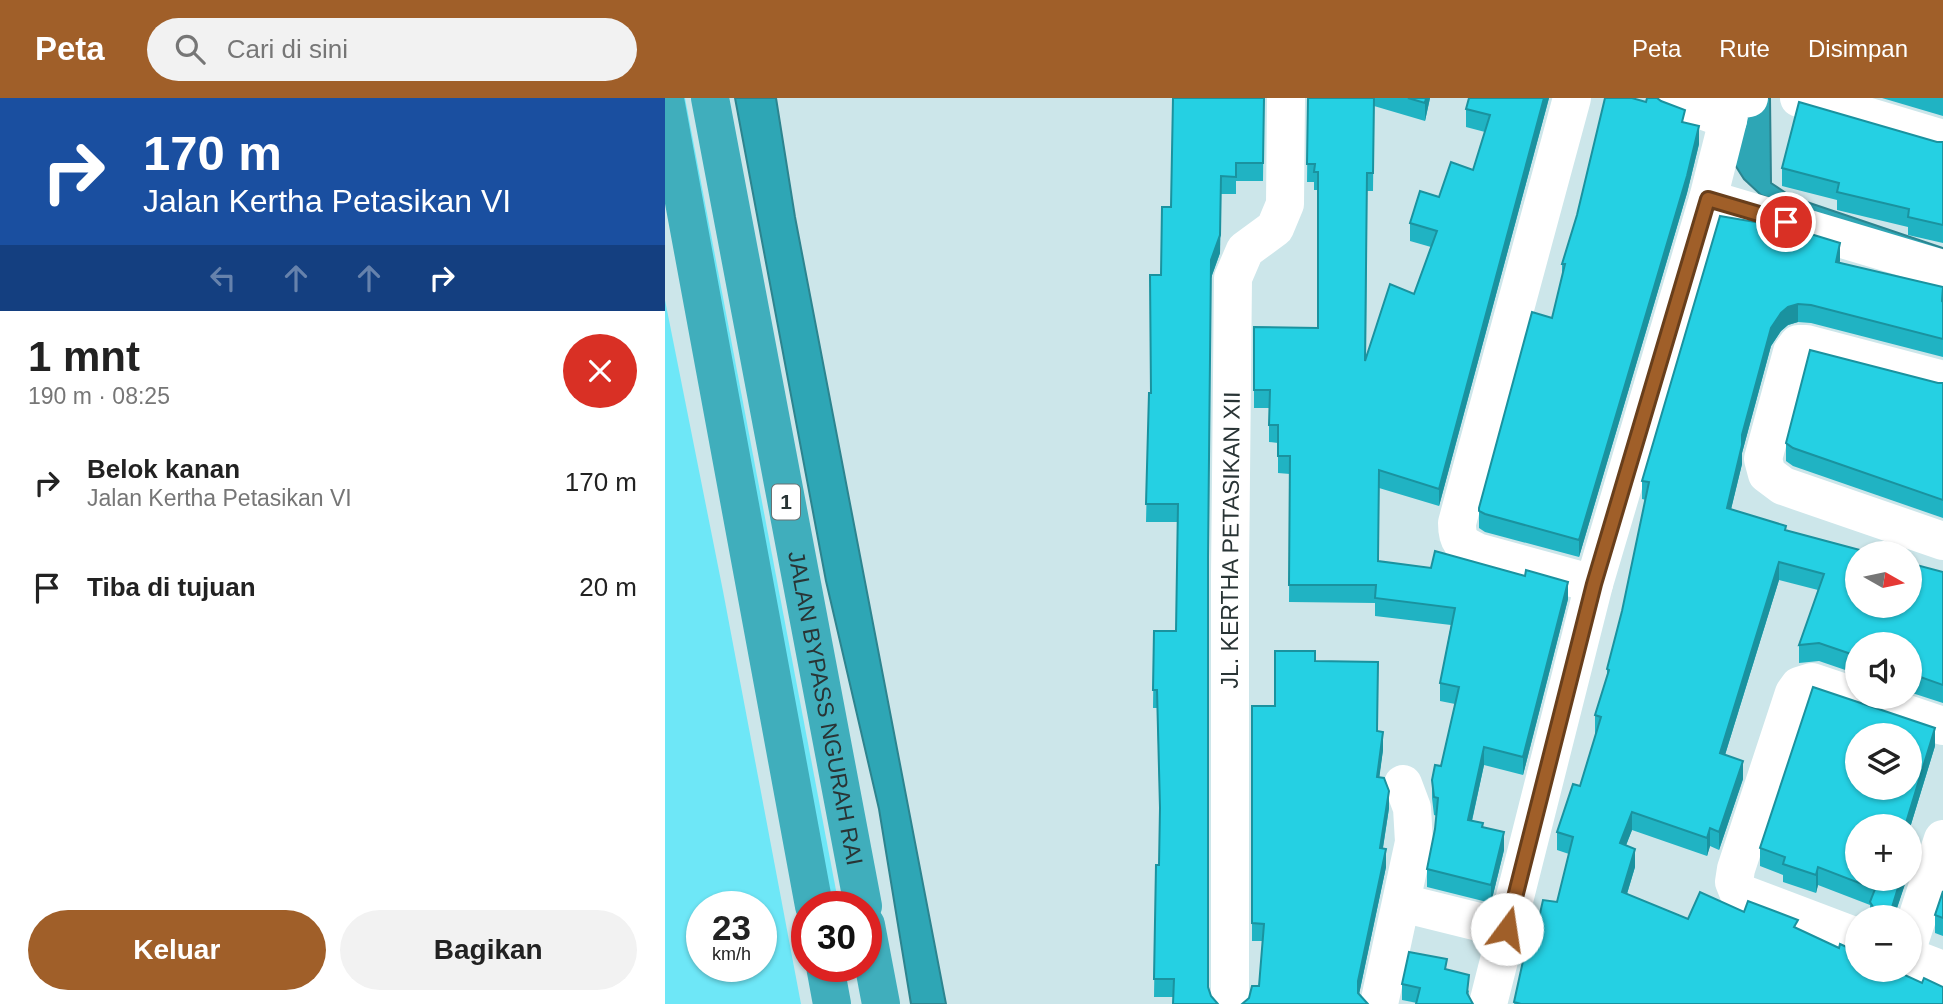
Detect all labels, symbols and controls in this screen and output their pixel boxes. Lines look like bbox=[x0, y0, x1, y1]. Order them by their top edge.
search box bbox=[147, 18, 637, 81]
text: Peta bbox=[35, 30, 105, 67]
icon: search bbox=[171, 30, 209, 68]
text: Cari di sini bbox=[227, 34, 348, 64]
text: Peta bbox=[1632, 35, 1681, 62]
text: Rute bbox=[1719, 35, 1770, 62]
text: Disimpan bbox=[1808, 35, 1908, 62]
icon: right bbox=[28, 126, 119, 217]
text: 170 m bbox=[143, 126, 282, 180]
text: Jalan Kertha Petasikan VI bbox=[143, 183, 511, 219]
pin bbox=[1756, 192, 1816, 252]
icon: arrive bbox=[1767, 203, 1805, 241]
icon: left bbox=[204, 259, 242, 297]
icon: ahead bbox=[277, 259, 315, 297]
icon: ahead bbox=[350, 259, 388, 297]
icon: right bbox=[423, 259, 461, 297]
text: 1 mnt bbox=[28, 333, 140, 380]
button: close bbox=[563, 334, 637, 408]
text: 190 m · 08:25 bbox=[28, 383, 170, 409]
street label: JL. KERTHA PETASIKAN XII bbox=[1217, 391, 1245, 689]
text: Belok kanan bbox=[87, 454, 240, 484]
icon: right bbox=[28, 464, 66, 502]
text: 170 m bbox=[565, 467, 637, 497]
road number: 1 bbox=[772, 484, 800, 520]
text: Jalan Kertha Petasikan VI bbox=[87, 485, 352, 511]
north arrow bbox=[1845, 541, 1921, 618]
map controls bbox=[1845, 541, 1922, 982]
street label: JALAN BYPASS NGURAH RAI bbox=[783, 549, 868, 867]
icon: arrive bbox=[28, 569, 66, 607]
text: Tiba di tujuan bbox=[87, 572, 256, 602]
text: 20 m bbox=[579, 572, 637, 602]
button: sound bbox=[1845, 632, 1922, 709]
button: layers bbox=[1845, 723, 1922, 800]
button: + bbox=[1845, 814, 1922, 891]
speed limit sign: 30 bbox=[791, 891, 882, 982]
position arrow bbox=[1470, 892, 1544, 966]
button: − bbox=[1845, 905, 1922, 982]
text: 23 bbox=[712, 908, 751, 947]
button: Keluar bbox=[28, 910, 326, 990]
button: Bagikan bbox=[340, 910, 637, 990]
text: km/h bbox=[712, 944, 751, 964]

